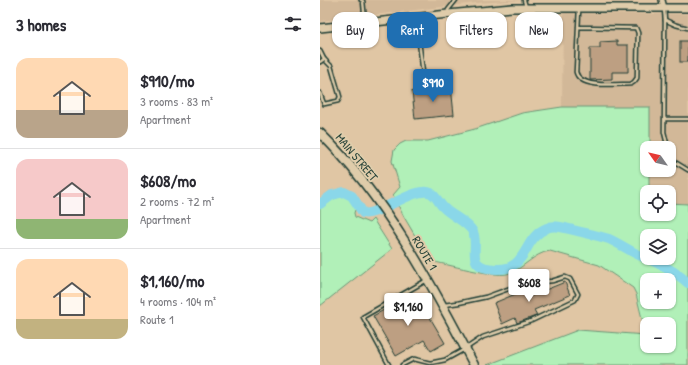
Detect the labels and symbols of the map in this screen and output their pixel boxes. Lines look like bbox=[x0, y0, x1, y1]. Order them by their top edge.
pin: $910 bbox=[409, 69, 457, 103]
street label: MAIN STREET bbox=[332, 129, 382, 185]
north arrow bbox=[640, 141, 676, 177]
street label: ROUTE 1 bbox=[408, 233, 442, 273]
pin: $608 bbox=[505, 269, 553, 303]
pin: $1,160 bbox=[375, 293, 441, 327]

